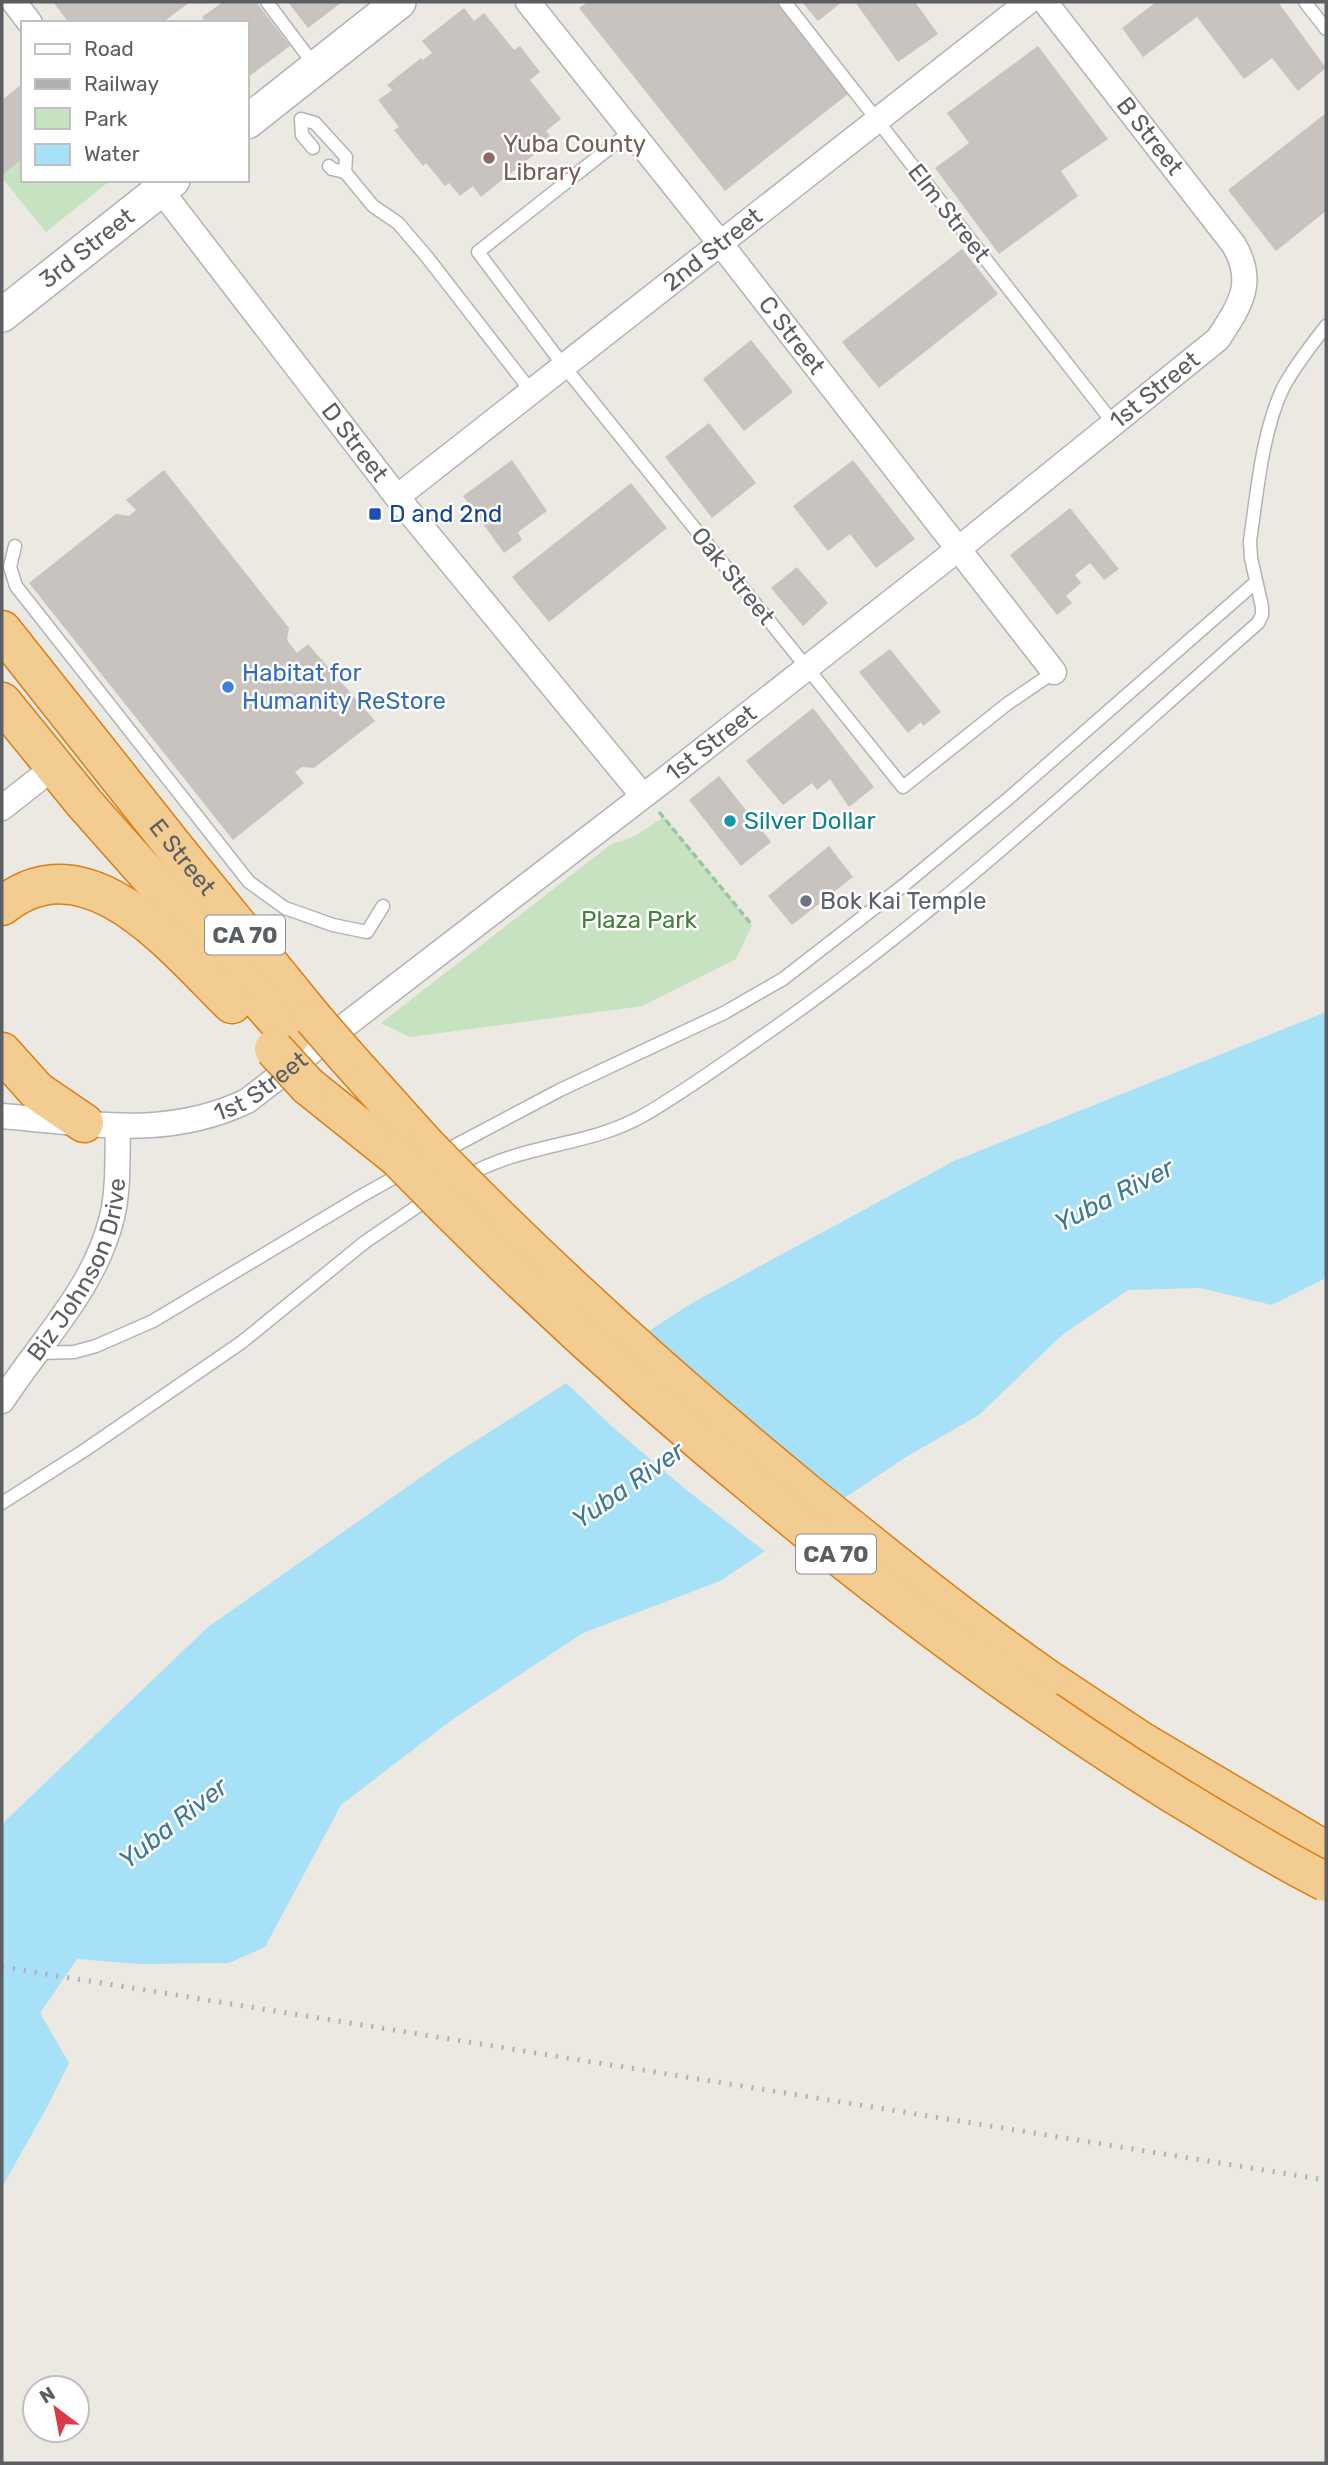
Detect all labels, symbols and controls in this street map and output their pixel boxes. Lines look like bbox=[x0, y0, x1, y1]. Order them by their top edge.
legend bbox=[21, 21, 248, 182]
text: Road bbox=[84, 36, 134, 61]
text: Railway bbox=[84, 71, 159, 96]
street label: B Street bbox=[1111, 91, 1189, 181]
text: Park bbox=[84, 106, 128, 131]
place label: Yuba County Library bbox=[503, 130, 646, 186]
text: Water bbox=[84, 141, 140, 166]
marker: Yuba County Library bbox=[481, 150, 497, 166]
street label: Elm Street bbox=[902, 158, 996, 268]
street label: 3rd Street bbox=[34, 202, 140, 294]
street label: 2nd Street bbox=[657, 202, 768, 297]
street label: C Street bbox=[753, 291, 831, 380]
street label: 1st Street bbox=[1104, 346, 1205, 435]
street label: D Street bbox=[316, 397, 394, 487]
place label: D and 2nd bbox=[389, 500, 502, 528]
marker: D and 2nd bbox=[367, 506, 383, 522]
street label: Oak Street bbox=[685, 522, 781, 630]
place label: Habitat for Humanity ReStore bbox=[242, 659, 446, 715]
marker: Habitat for Humanity ReStore bbox=[220, 679, 236, 695]
street label: 1st Street bbox=[660, 699, 762, 787]
place label: Silver Dollar bbox=[744, 807, 876, 835]
street label: E Street bbox=[143, 813, 221, 901]
marker: Silver Dollar bbox=[722, 813, 738, 829]
place label: Bok Kai Temple bbox=[820, 887, 986, 915]
marker: Bok Kai Temple bbox=[798, 893, 814, 909]
park label: Plaza Park bbox=[581, 906, 697, 934]
road number: CA 70 bbox=[205, 916, 285, 954]
street label: 1st Street bbox=[210, 1046, 313, 1127]
water label: Yuba River bbox=[1049, 1152, 1180, 1239]
street label: Biz Johnson Drive bbox=[21, 1177, 131, 1366]
water label: Yuba River bbox=[566, 1435, 691, 1535]
road number: CA 70 bbox=[796, 1534, 876, 1574]
water label: Yuba River bbox=[113, 1771, 235, 1876]
north arrow bbox=[21, 2374, 91, 2444]
text: N bbox=[35, 2382, 59, 2408]

